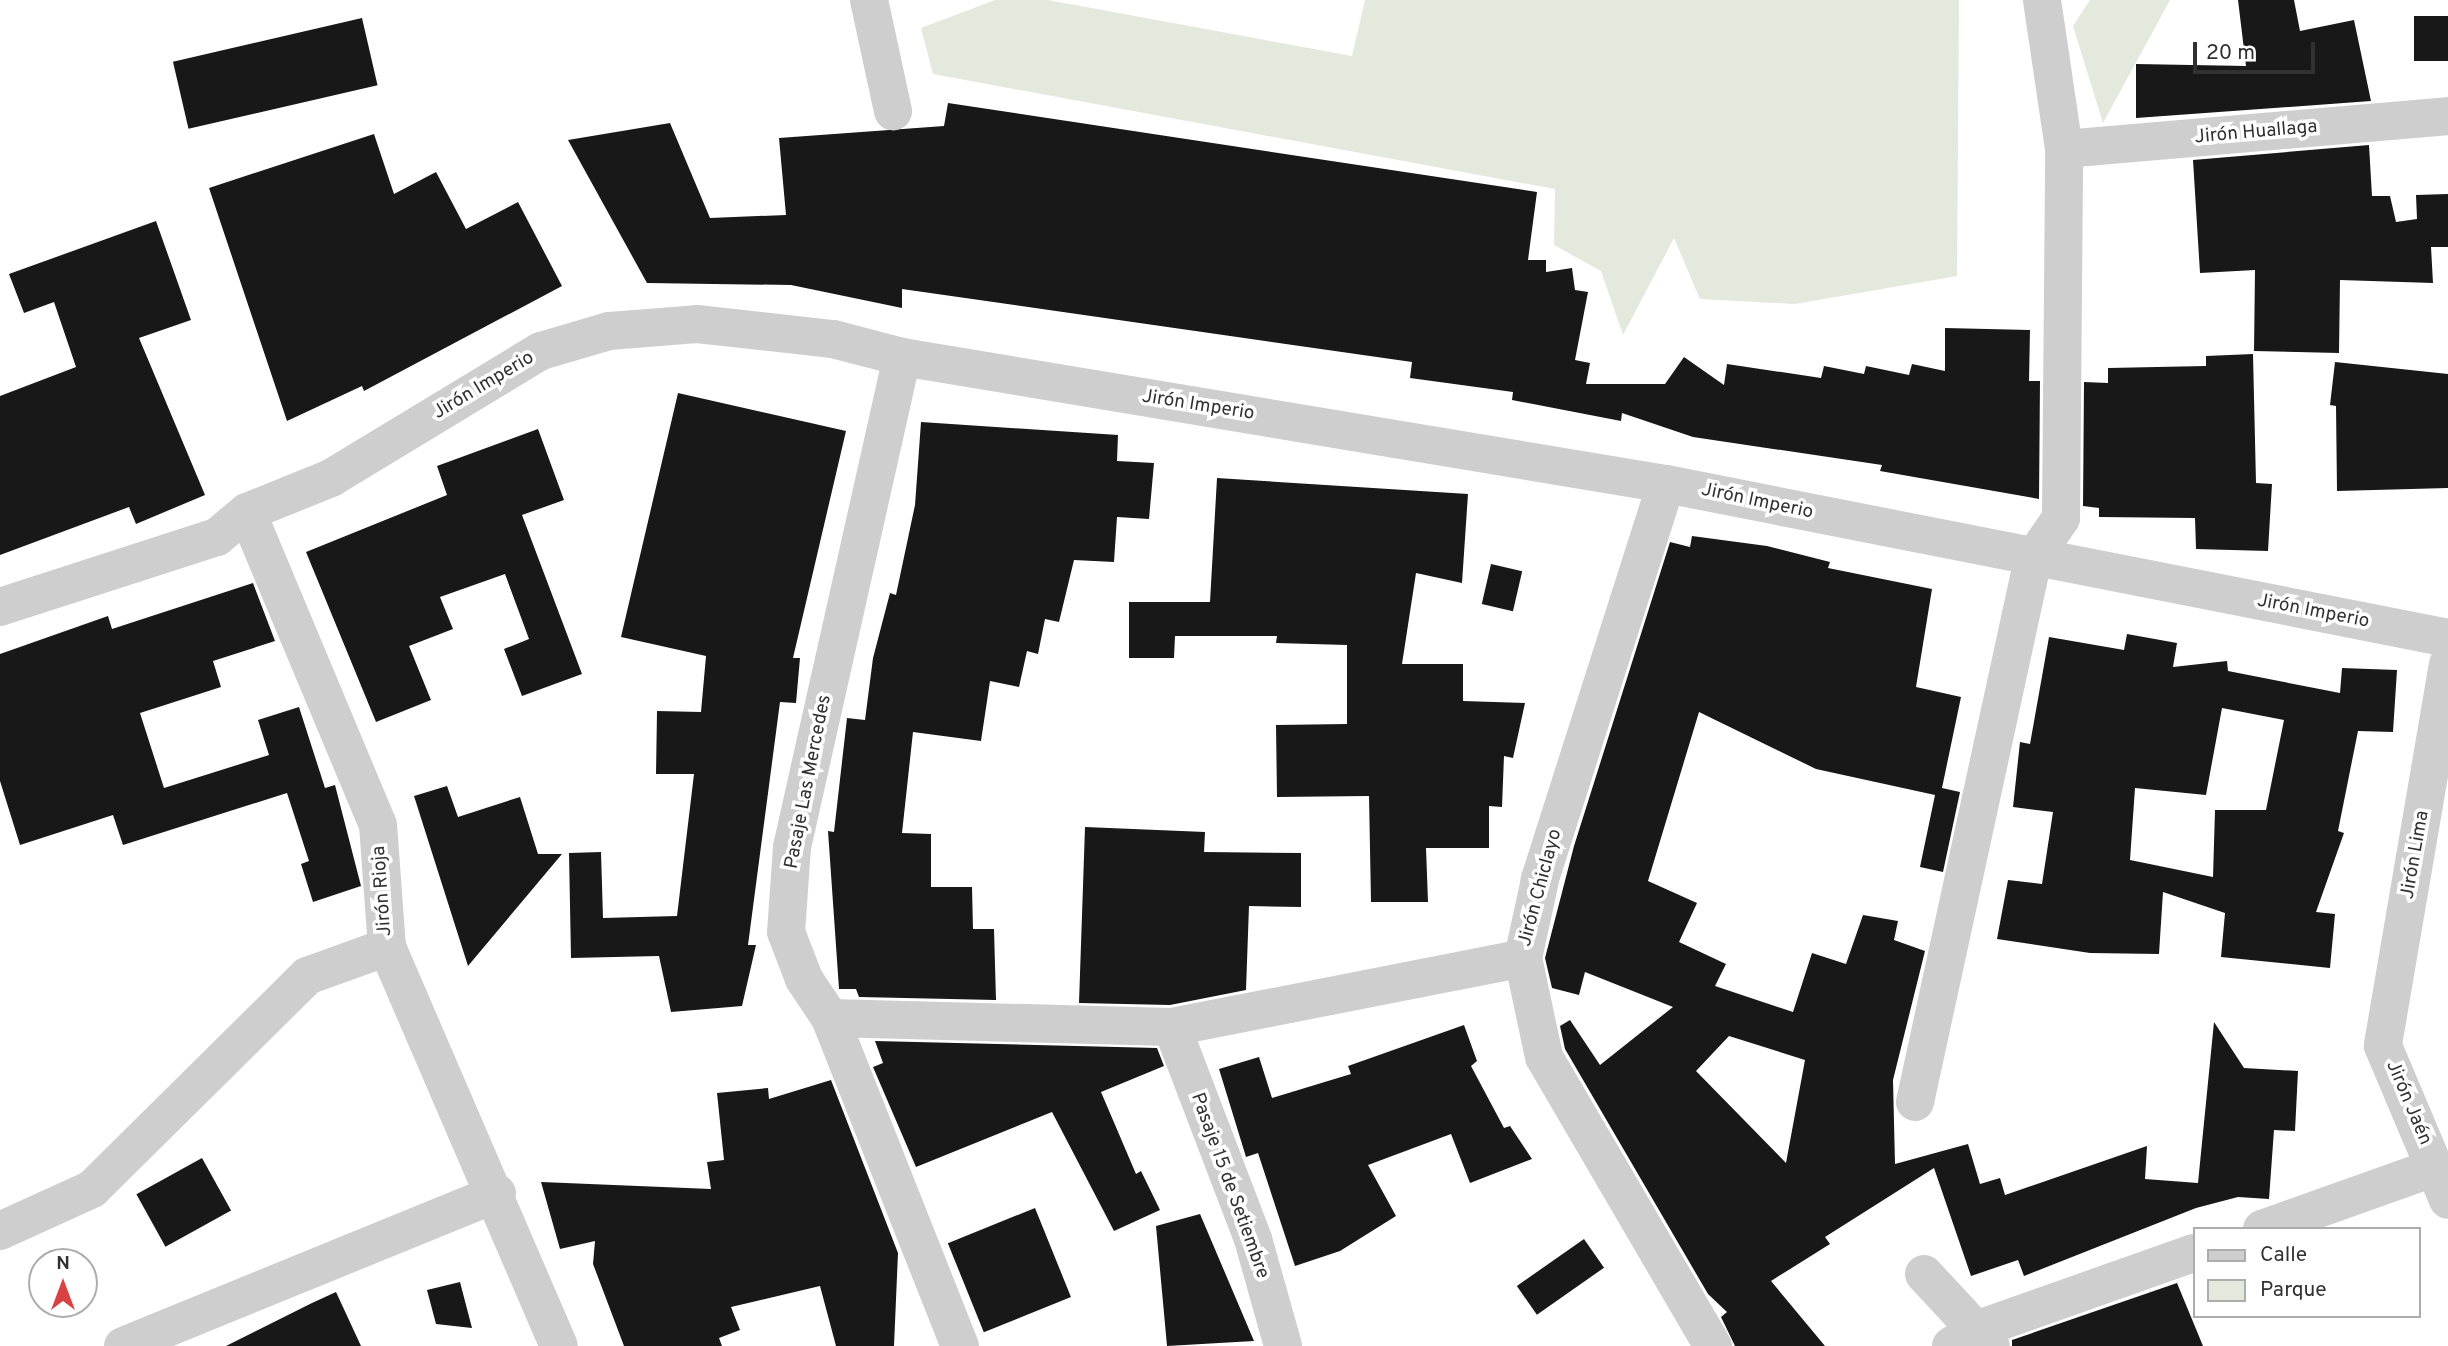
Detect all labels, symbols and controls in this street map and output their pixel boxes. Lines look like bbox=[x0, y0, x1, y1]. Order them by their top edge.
scale bar bbox=[2196, 28, 2318, 72]
text: 20 m bbox=[2206, 40, 2255, 67]
street label: Jirón Huallaga bbox=[2194, 116, 2318, 150]
street label: Jirón Imperio bbox=[429, 347, 539, 425]
street label: Jirón Imperio bbox=[1140, 386, 1256, 426]
street label: Jirón Imperio bbox=[1699, 479, 1815, 525]
street label: Jirón Imperio bbox=[2255, 590, 2371, 634]
street label: Pasaje Las Mercedes bbox=[781, 693, 837, 871]
street label: Jirón Lima bbox=[2397, 809, 2435, 901]
street label: Jirón Chiclayo bbox=[1514, 827, 1568, 949]
street label: Jirón Rioja bbox=[368, 845, 398, 937]
street label: Jirón Jaén bbox=[2380, 1057, 2436, 1149]
street label: Pasaje 15 de Setiembre bbox=[1185, 1090, 1273, 1282]
legend bbox=[2192, 1227, 2420, 1318]
text: Calle bbox=[2260, 1242, 2307, 1269]
north arrow bbox=[28, 1248, 98, 1318]
text: N bbox=[56, 1252, 70, 1276]
text: Parque bbox=[2260, 1277, 2327, 1304]

